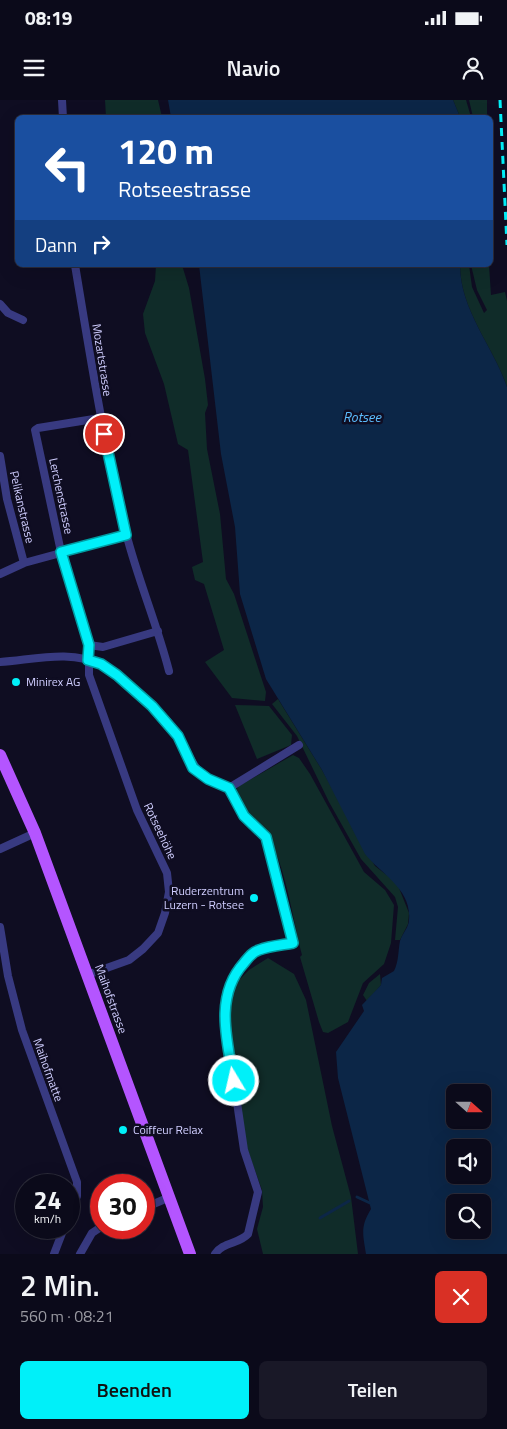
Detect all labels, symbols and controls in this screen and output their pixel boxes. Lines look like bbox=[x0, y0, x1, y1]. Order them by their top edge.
text: 08:19 bbox=[25, 3, 72, 32]
text: Navio bbox=[227, 51, 280, 85]
icon: menu bbox=[20, 54, 48, 82]
icon: person bbox=[459, 54, 487, 82]
text: 120 m bbox=[118, 124, 214, 178]
icon: left bbox=[35, 135, 100, 200]
text: Rotseestrasse bbox=[118, 172, 251, 206]
text: Dann bbox=[35, 230, 77, 259]
icon: right bbox=[87, 230, 115, 258]
street label: Mozartstrasse bbox=[87, 322, 118, 398]
water label: Rotsee bbox=[343, 406, 383, 427]
pin bbox=[83, 413, 125, 455]
icon: arrive bbox=[90, 420, 118, 448]
street label: Lerchenstrasse bbox=[44, 456, 79, 536]
street label: Pelikanstrasse bbox=[5, 469, 40, 545]
place label: Minirex AG bbox=[26, 672, 80, 691]
marker: Minirex AG bbox=[10, 676, 22, 688]
street label: Rotseehöhe bbox=[139, 799, 182, 862]
place label: Ruderzentrum Luzern - Rotsee bbox=[164, 881, 244, 914]
marker: Ruderzentrum Luzern - Rotsee bbox=[248, 892, 260, 904]
street label: Maihofstrasse bbox=[90, 961, 133, 1036]
street label: Maihofmatte bbox=[28, 1036, 69, 1104]
position arrow bbox=[207, 1054, 259, 1106]
north arrow bbox=[446, 1084, 491, 1129]
map controls bbox=[446, 1084, 491, 1239]
place label: Coiffeur Relax bbox=[133, 1120, 204, 1139]
marker: Coiffeur Relax bbox=[117, 1124, 129, 1136]
button: sound bbox=[446, 1139, 491, 1184]
speed limit sign: 30 bbox=[90, 1174, 155, 1239]
text: 24 bbox=[33, 1181, 62, 1219]
button: search bbox=[446, 1194, 491, 1239]
text: km/h bbox=[34, 1209, 61, 1228]
text: 2 Min. bbox=[20, 1262, 100, 1308]
button: close bbox=[435, 1271, 487, 1323]
text: 560 m · 08:21 bbox=[20, 1304, 114, 1328]
button: Beenden bbox=[20, 1361, 249, 1419]
button: Teilen bbox=[259, 1361, 487, 1419]

